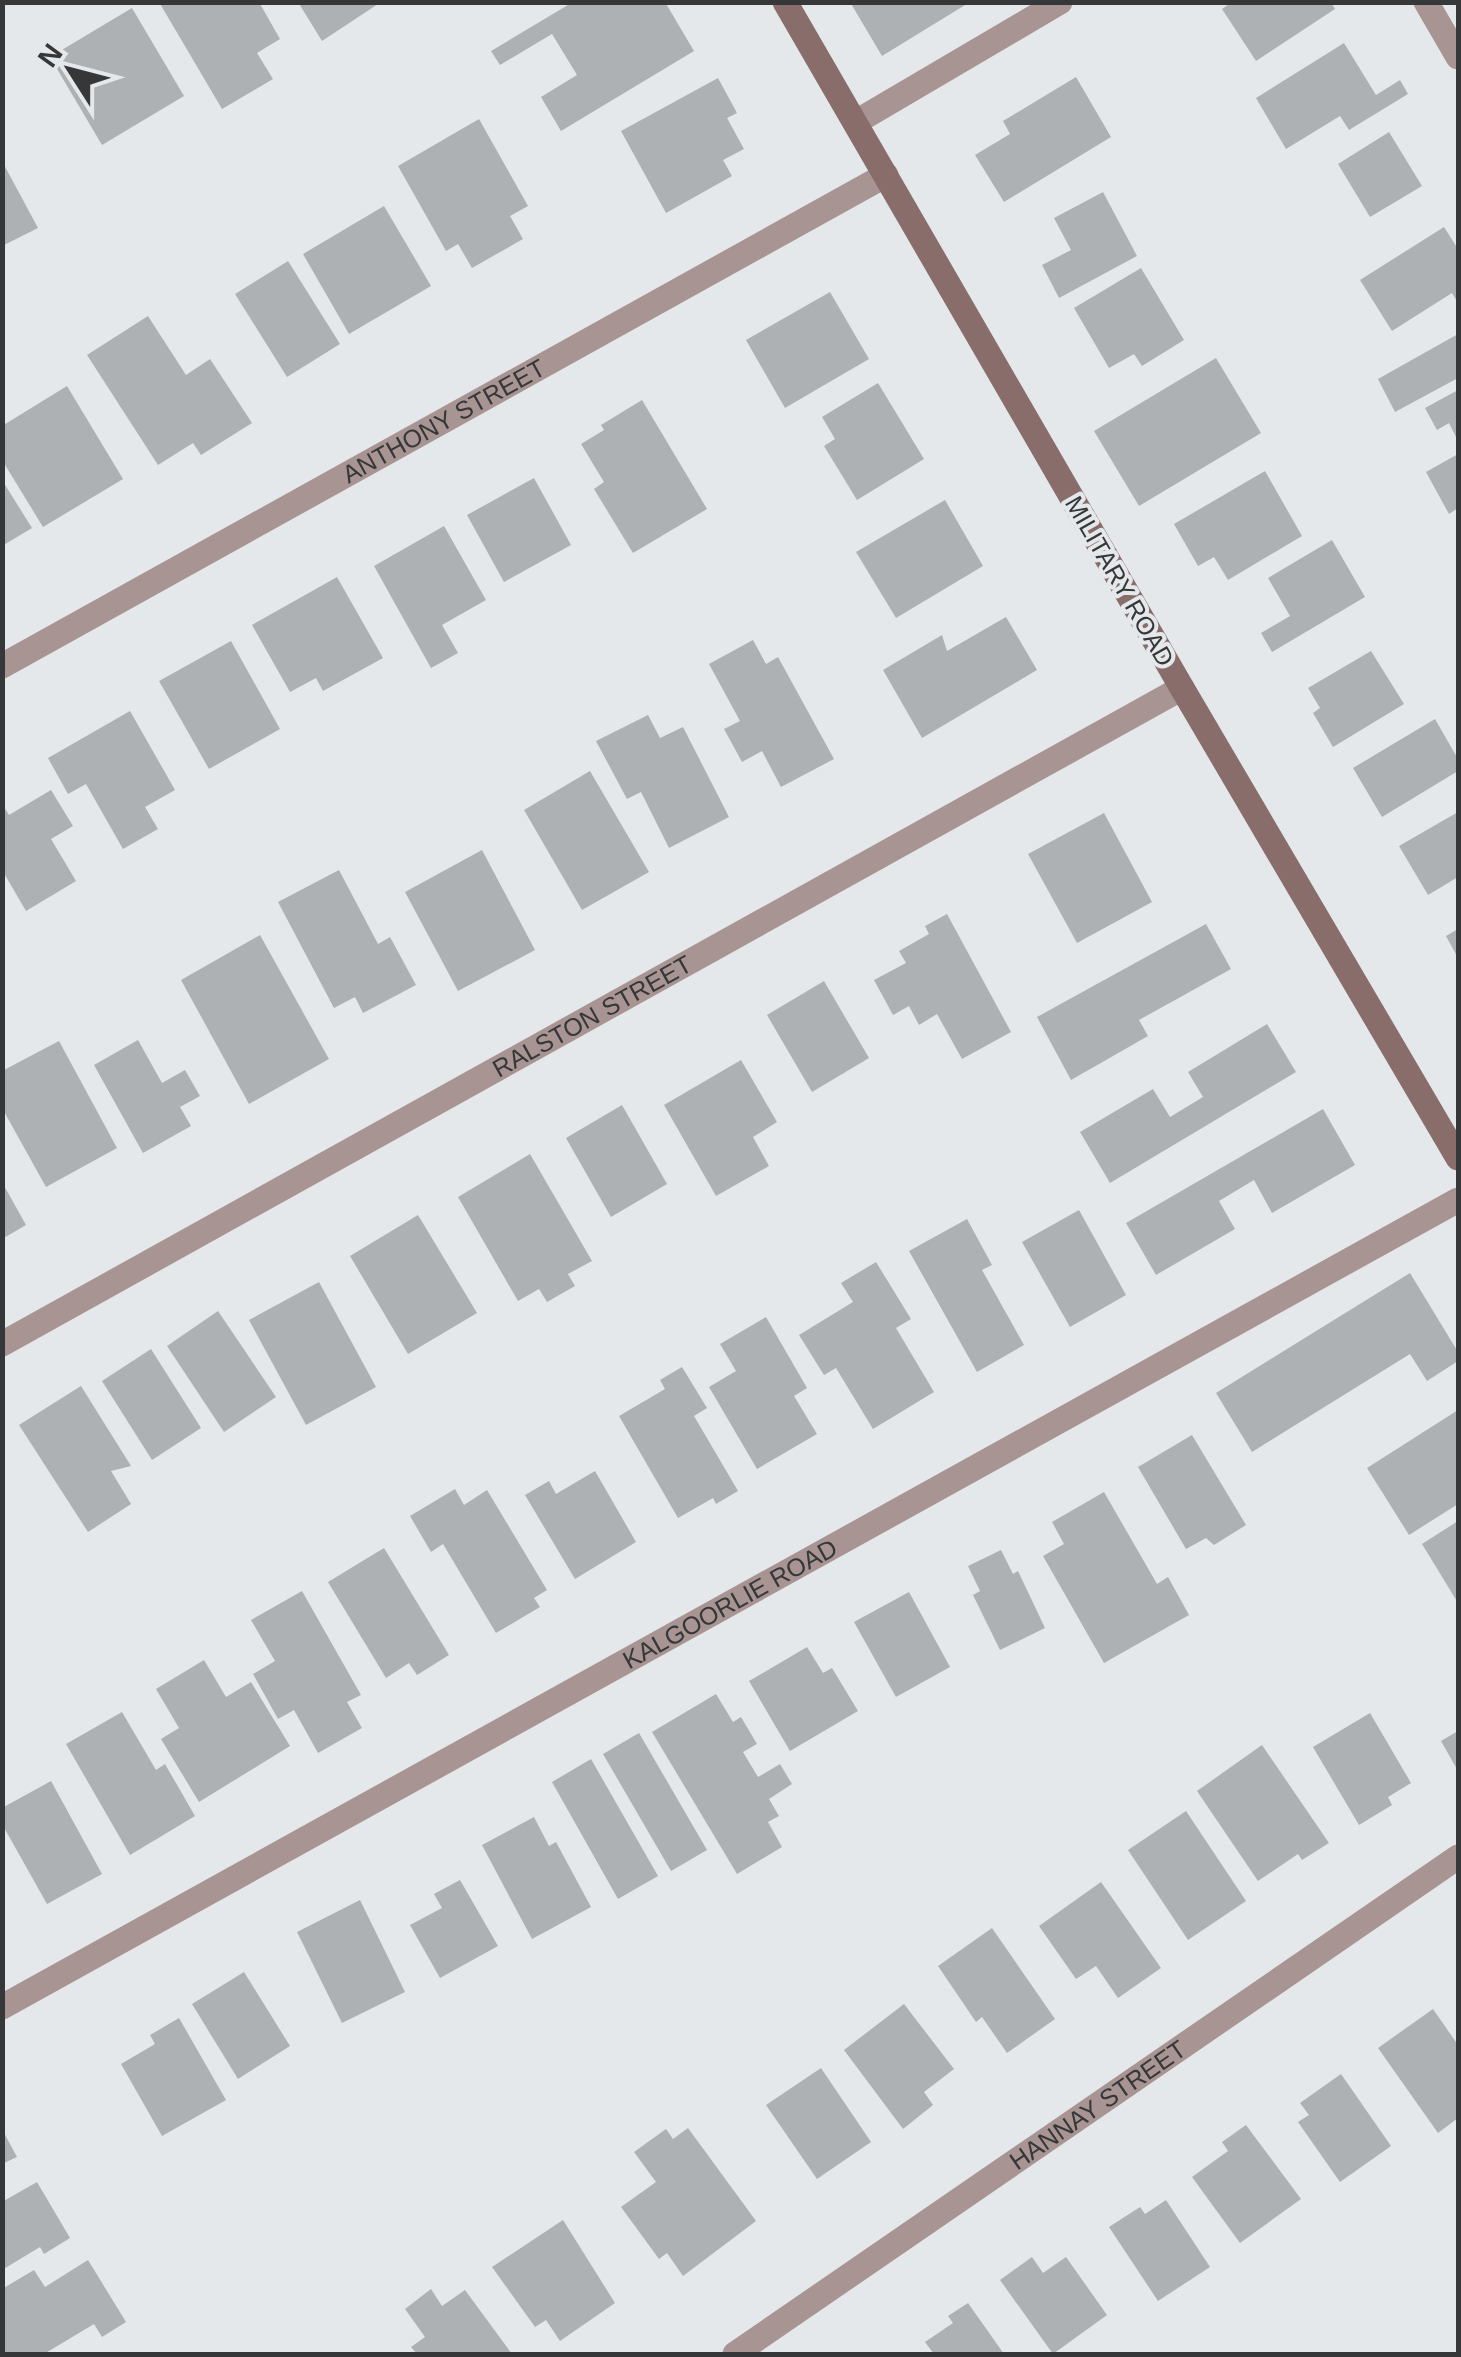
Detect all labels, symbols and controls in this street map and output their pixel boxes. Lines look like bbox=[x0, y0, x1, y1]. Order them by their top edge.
north arrow bbox=[20, 20, 120, 120]
text: N bbox=[32, 38, 69, 73]
street label: ANTHONY STREET bbox=[337, 353, 550, 488]
street label: MILITARY ROAD bbox=[1060, 491, 1180, 671]
street label: RALSTON STREET bbox=[488, 950, 696, 1083]
street label: KALGOORLIE ROAD bbox=[618, 1533, 842, 1674]
street label: HANNAY STREET bbox=[1004, 2034, 1191, 2175]

